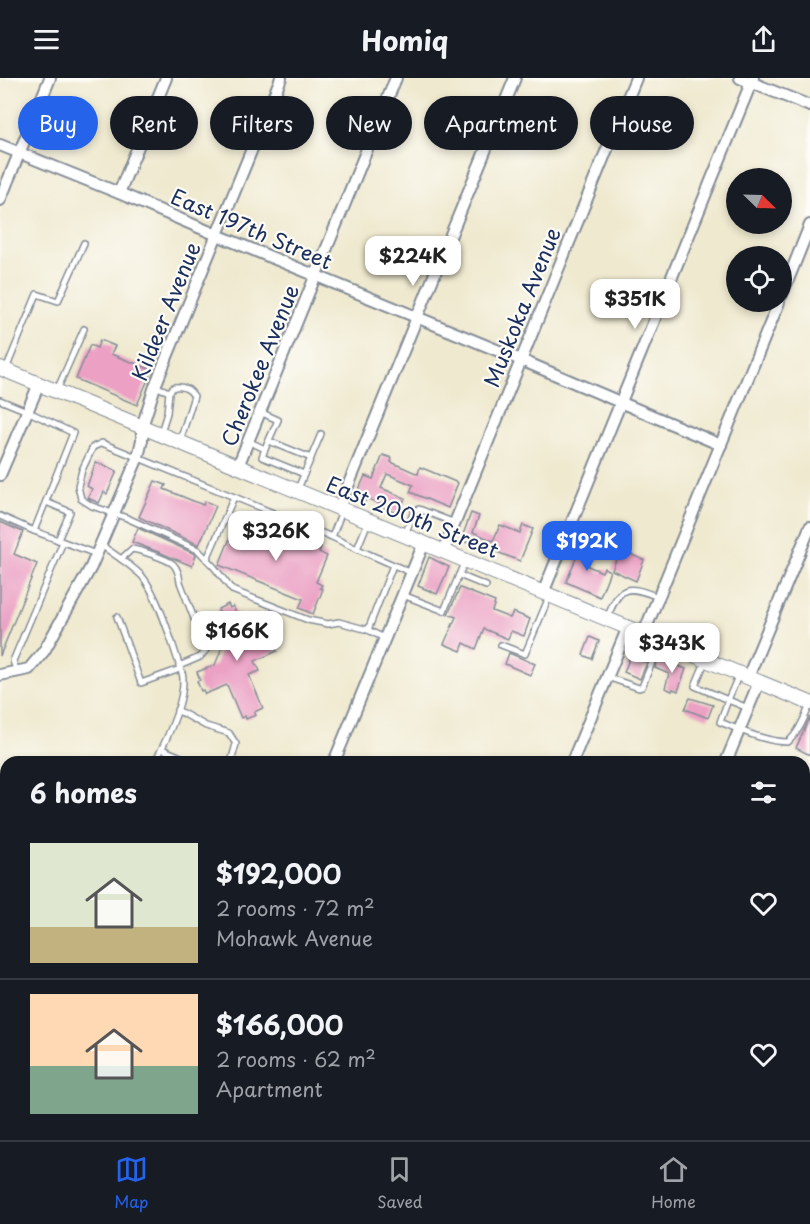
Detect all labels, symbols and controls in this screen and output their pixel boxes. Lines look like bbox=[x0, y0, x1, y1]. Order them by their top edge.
text: Homiq bbox=[361, 19, 449, 60]
icon: menu bbox=[30, 23, 63, 56]
icon: share bbox=[747, 23, 780, 56]
chip: Buy bbox=[18, 96, 98, 150]
chip: Rent bbox=[110, 96, 198, 150]
chip: Filters bbox=[210, 96, 314, 150]
chip: New bbox=[326, 96, 412, 150]
chip: Apartment bbox=[424, 96, 578, 150]
chip: House bbox=[590, 96, 694, 150]
north arrow bbox=[726, 168, 792, 234]
map controls bbox=[726, 168, 792, 312]
street label: East 197th Street bbox=[166, 180, 338, 276]
street label: Muskoka Avenue bbox=[474, 222, 568, 392]
pin: $224K bbox=[371, 236, 455, 287]
street label: Kildeer Avenue bbox=[123, 237, 207, 385]
text: $224K bbox=[379, 240, 447, 270]
button: locate bbox=[726, 246, 792, 312]
street label: Cherokee Avenue bbox=[212, 279, 306, 451]
pin: $351K bbox=[593, 279, 677, 330]
text: $351K bbox=[604, 283, 666, 313]
street label: East 200th Street bbox=[322, 467, 504, 565]
pin: $326K bbox=[234, 511, 318, 562]
text: $326K bbox=[242, 515, 310, 545]
pin: $192K bbox=[545, 521, 629, 572]
text: $192K bbox=[556, 525, 618, 555]
pin: $166K bbox=[195, 611, 279, 662]
text: $166K bbox=[205, 615, 269, 645]
pin: $343K bbox=[630, 623, 714, 674]
text: $343K bbox=[639, 627, 705, 657]
text: 6 homes bbox=[30, 773, 137, 812]
icon: filters bbox=[747, 776, 780, 809]
text: $192,000 bbox=[216, 854, 342, 893]
icon: home bbox=[78, 867, 150, 939]
icon: heart bbox=[747, 887, 780, 920]
text: 2 rooms · 72 m² bbox=[216, 893, 375, 923]
text: Mohawk Avenue bbox=[216, 923, 373, 953]
text: $166,000 bbox=[216, 1005, 344, 1044]
icon: home bbox=[78, 1018, 150, 1090]
icon: heart bbox=[747, 1038, 780, 1071]
text: 2 rooms · 62 m² bbox=[216, 1044, 376, 1074]
text: Apartment bbox=[216, 1074, 323, 1104]
tab: Map bbox=[114, 1153, 149, 1213]
tab: Saved bbox=[377, 1153, 423, 1213]
tab: Home bbox=[651, 1153, 696, 1213]

